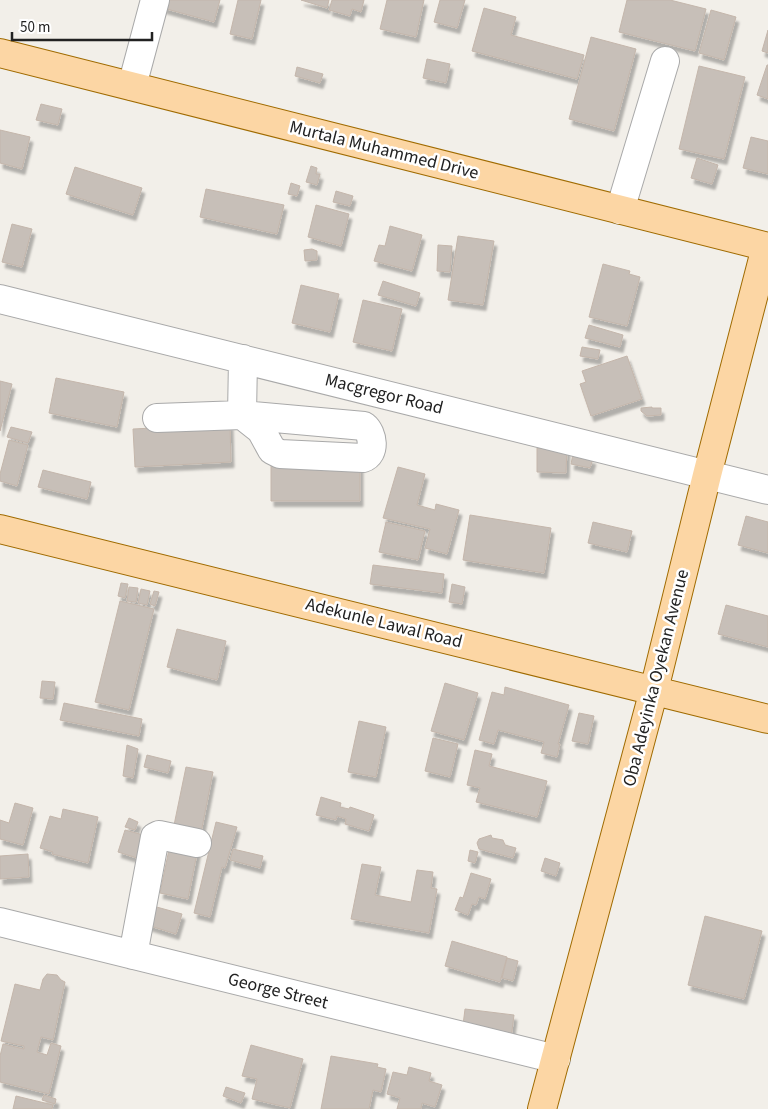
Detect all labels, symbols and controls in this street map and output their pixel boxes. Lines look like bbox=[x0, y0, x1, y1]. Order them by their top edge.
scale bar bbox=[12, 10, 152, 42]
text: 50 m bbox=[20, 17, 50, 38]
street label: Murtala Muhammed Drive bbox=[287, 114, 481, 186]
street label: Macgregor Road bbox=[322, 367, 446, 421]
street label: Oba Adeyinka Oyekan Avenue bbox=[617, 567, 695, 789]
street label: Adekunle Lawal Road bbox=[303, 591, 465, 655]
street label: George Street bbox=[225, 966, 331, 1016]

